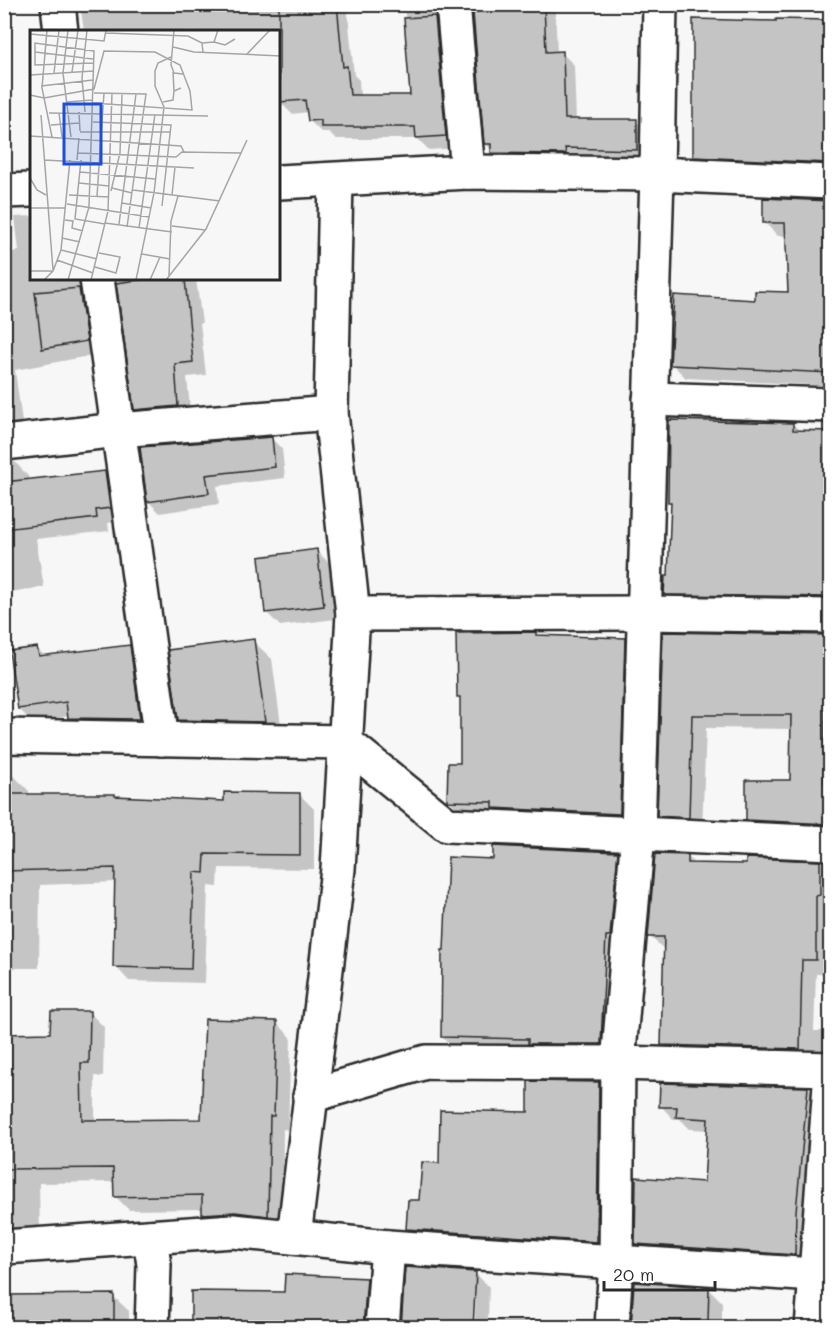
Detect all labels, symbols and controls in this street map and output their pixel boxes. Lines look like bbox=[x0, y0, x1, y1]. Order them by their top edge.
inset map bbox=[30, 30, 280, 280]
scale bar bbox=[604, 1254, 715, 1292]
text: 20 m bbox=[613, 1262, 654, 1286]

